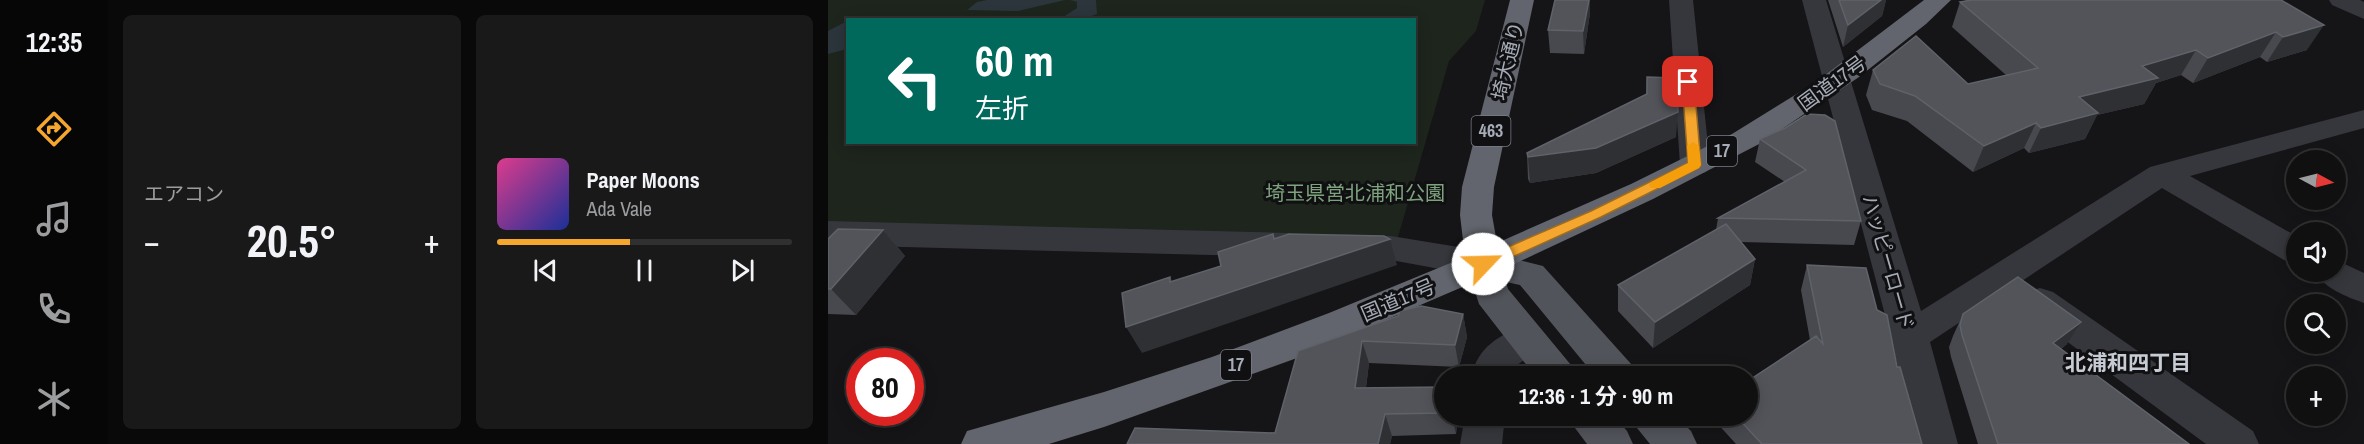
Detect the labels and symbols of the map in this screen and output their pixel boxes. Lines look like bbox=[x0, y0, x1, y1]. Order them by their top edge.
street label: 埼大通り bbox=[1485, 19, 1530, 103]
street label: 国道17号 bbox=[1792, 49, 1871, 117]
pin bbox=[1662, 56, 1713, 107]
road number: 463 bbox=[1472, 116, 1510, 146]
road number: 17 bbox=[1707, 136, 1737, 166]
north arrow bbox=[2286, 150, 2346, 210]
park label: 埼玉県営北浦和公園 bbox=[1265, 179, 1445, 206]
street label: ハッピーロード bbox=[1856, 191, 1921, 333]
position arrow bbox=[1451, 232, 1515, 296]
street label: 国道17号 bbox=[1357, 272, 1439, 327]
speed limit sign: 80 bbox=[846, 348, 924, 426]
district label: 北浦和四丁目 bbox=[2065, 348, 2191, 377]
road number: 17 bbox=[1221, 350, 1251, 380]

